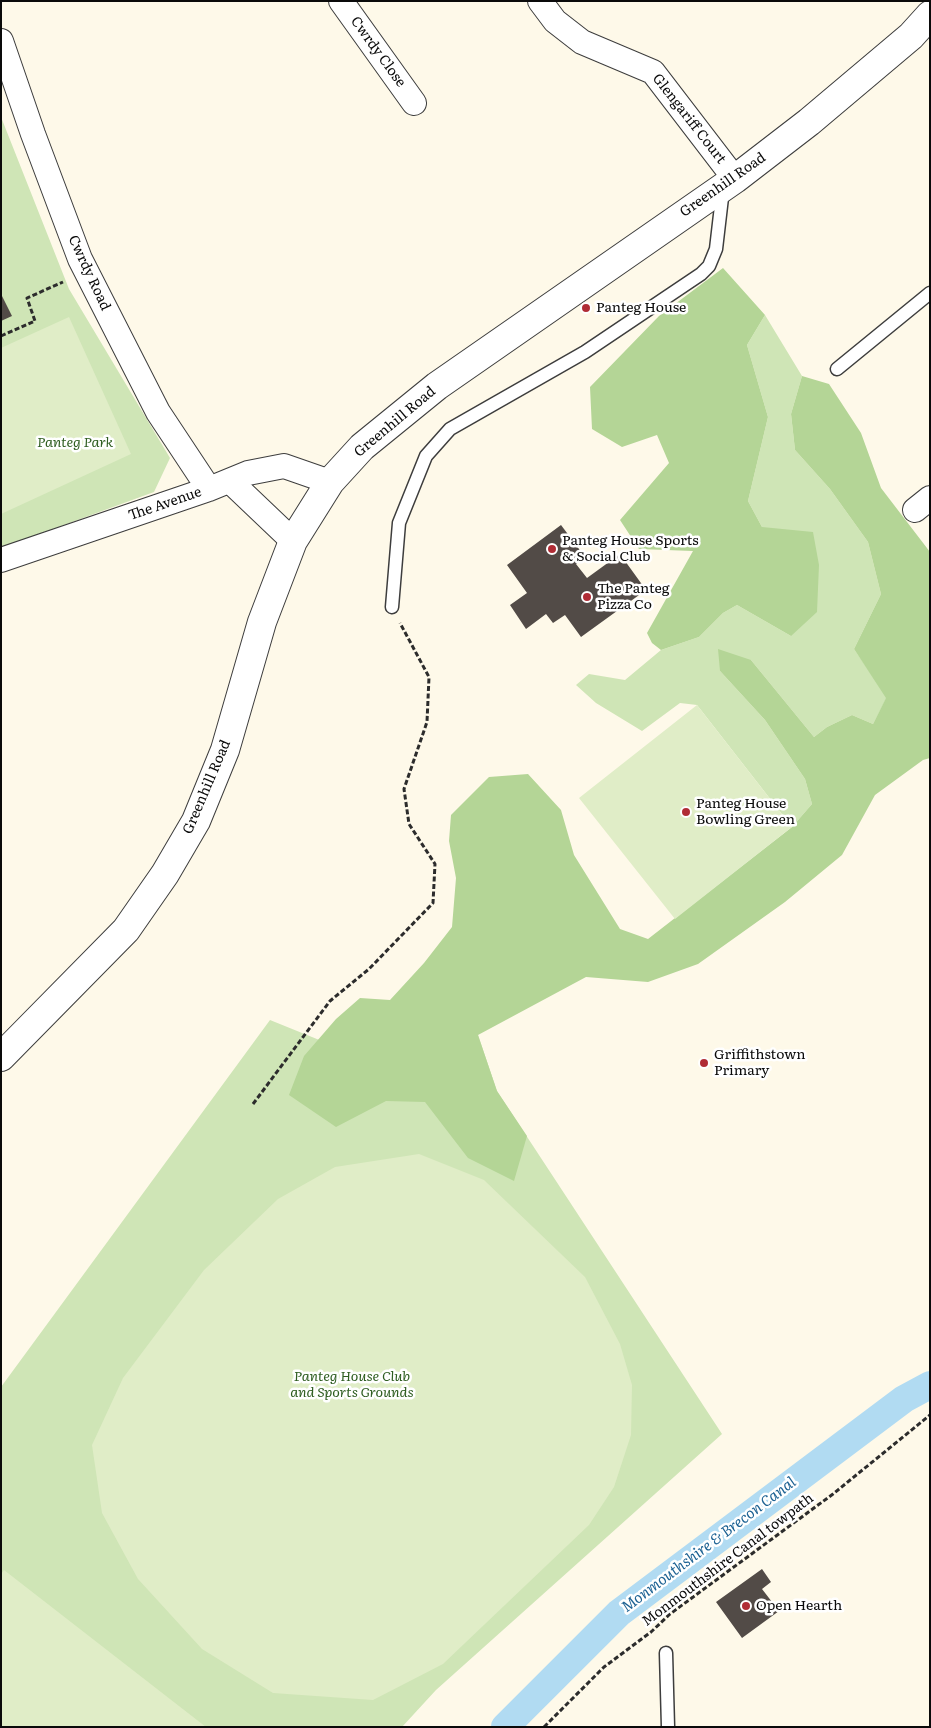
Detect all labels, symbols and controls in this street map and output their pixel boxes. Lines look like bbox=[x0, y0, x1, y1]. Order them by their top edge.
street label: Cwrdy Close bbox=[347, 14, 409, 90]
street label: Glengariff Court bbox=[649, 71, 729, 167]
street label: Greenhill Road bbox=[677, 149, 769, 221]
street label: Cwrdy Road bbox=[64, 233, 114, 313]
place label: Panteg House bbox=[596, 300, 686, 316]
marker: Panteg House bbox=[580, 302, 592, 314]
street label: Greenhill Road bbox=[351, 383, 439, 461]
park label: Panteg Park bbox=[37, 435, 113, 451]
street label: The Avenue bbox=[126, 484, 204, 524]
place label: Panteg House Sports & Social Club bbox=[562, 533, 699, 566]
marker: Panteg House Sports & Social Club bbox=[546, 543, 558, 555]
place label: The Panteg Pizza Co bbox=[597, 581, 670, 614]
marker: The Panteg Pizza Co bbox=[581, 591, 593, 603]
street label: Greenhill Road bbox=[180, 737, 234, 837]
place label: Panteg House Bowling Green bbox=[696, 796, 795, 829]
marker: Panteg House Bowling Green bbox=[680, 806, 692, 818]
place label: Griffithstown Primary bbox=[714, 1047, 806, 1080]
marker: Griffithstown Primary bbox=[698, 1057, 710, 1069]
park label: Panteg House Club and Sports Grounds bbox=[290, 1369, 414, 1401]
water label: Monmouthshire & Brecon Canal bbox=[618, 1474, 800, 1616]
street label: Monmouthshire Canal towpath bbox=[639, 1490, 817, 1630]
place label: Open Hearth bbox=[756, 1598, 842, 1614]
marker: Open Hearth bbox=[740, 1600, 752, 1612]

